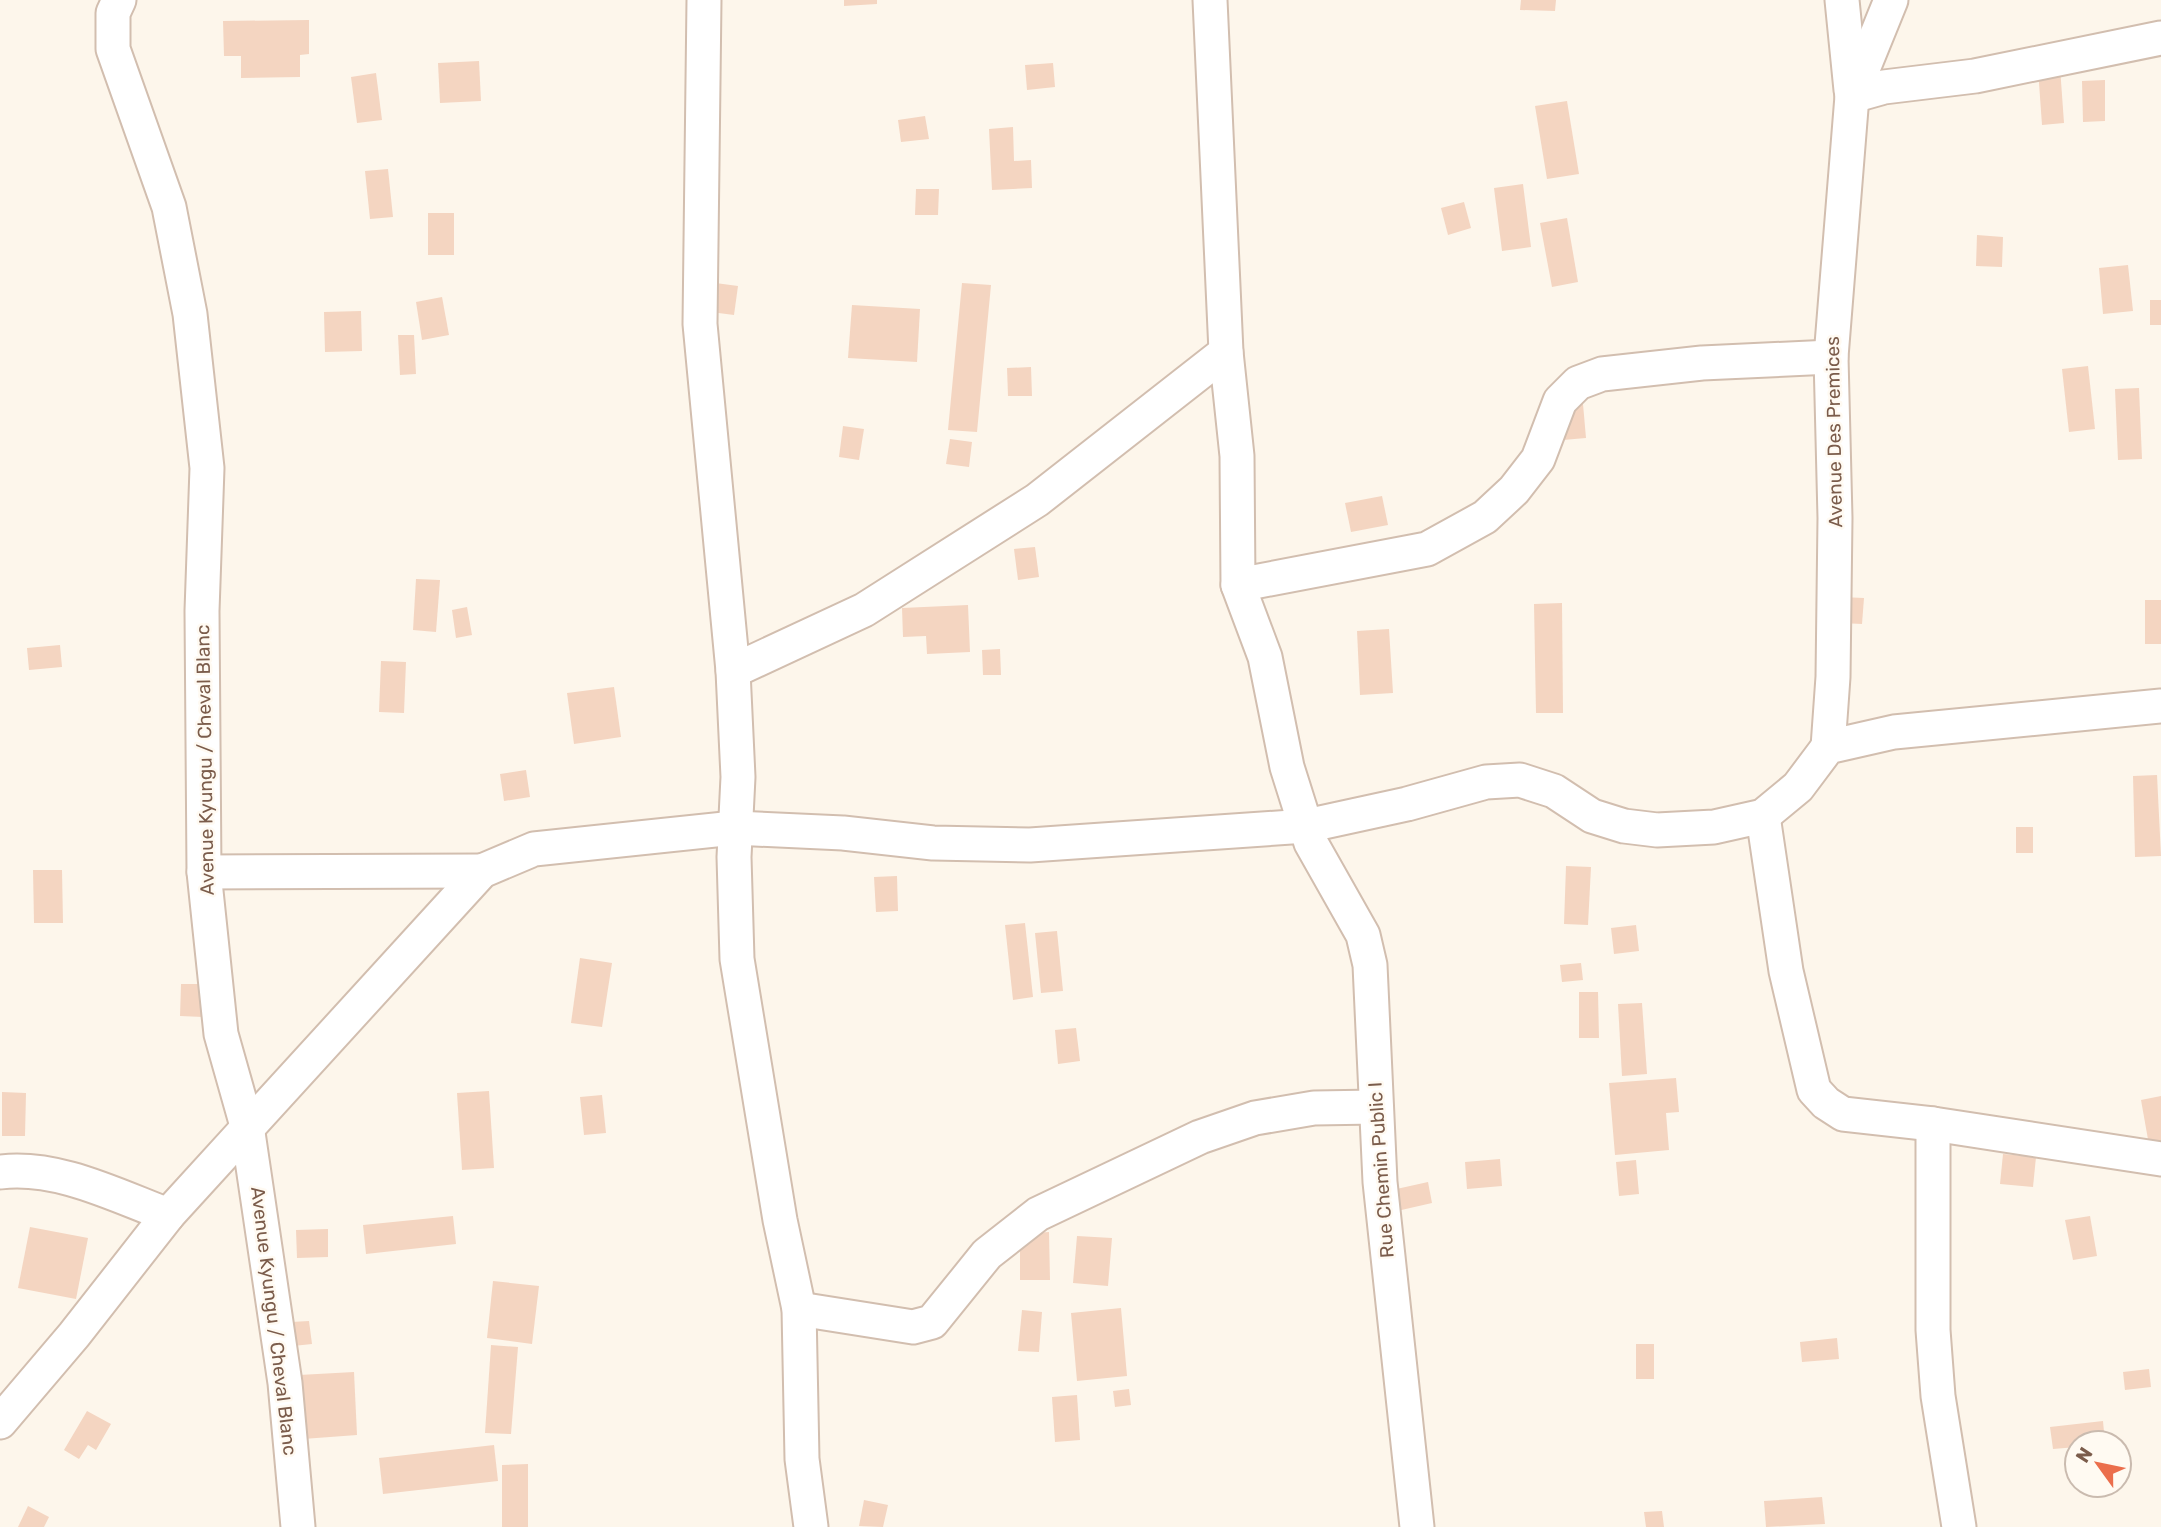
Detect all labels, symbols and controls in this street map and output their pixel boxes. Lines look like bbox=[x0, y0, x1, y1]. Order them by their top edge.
street label: Avenue Des Premices bbox=[1821, 336, 1847, 528]
street label: Avenue Kyungu / Cheval Blanc bbox=[191, 625, 219, 895]
street label: Rue Chemin Public I bbox=[1363, 1081, 1399, 1259]
street label: Avenue Kyungu / Cheval Blanc bbox=[246, 1185, 302, 1457]
north arrow bbox=[2063, 1429, 2133, 1499]
text: N bbox=[2071, 1443, 2098, 1467]

